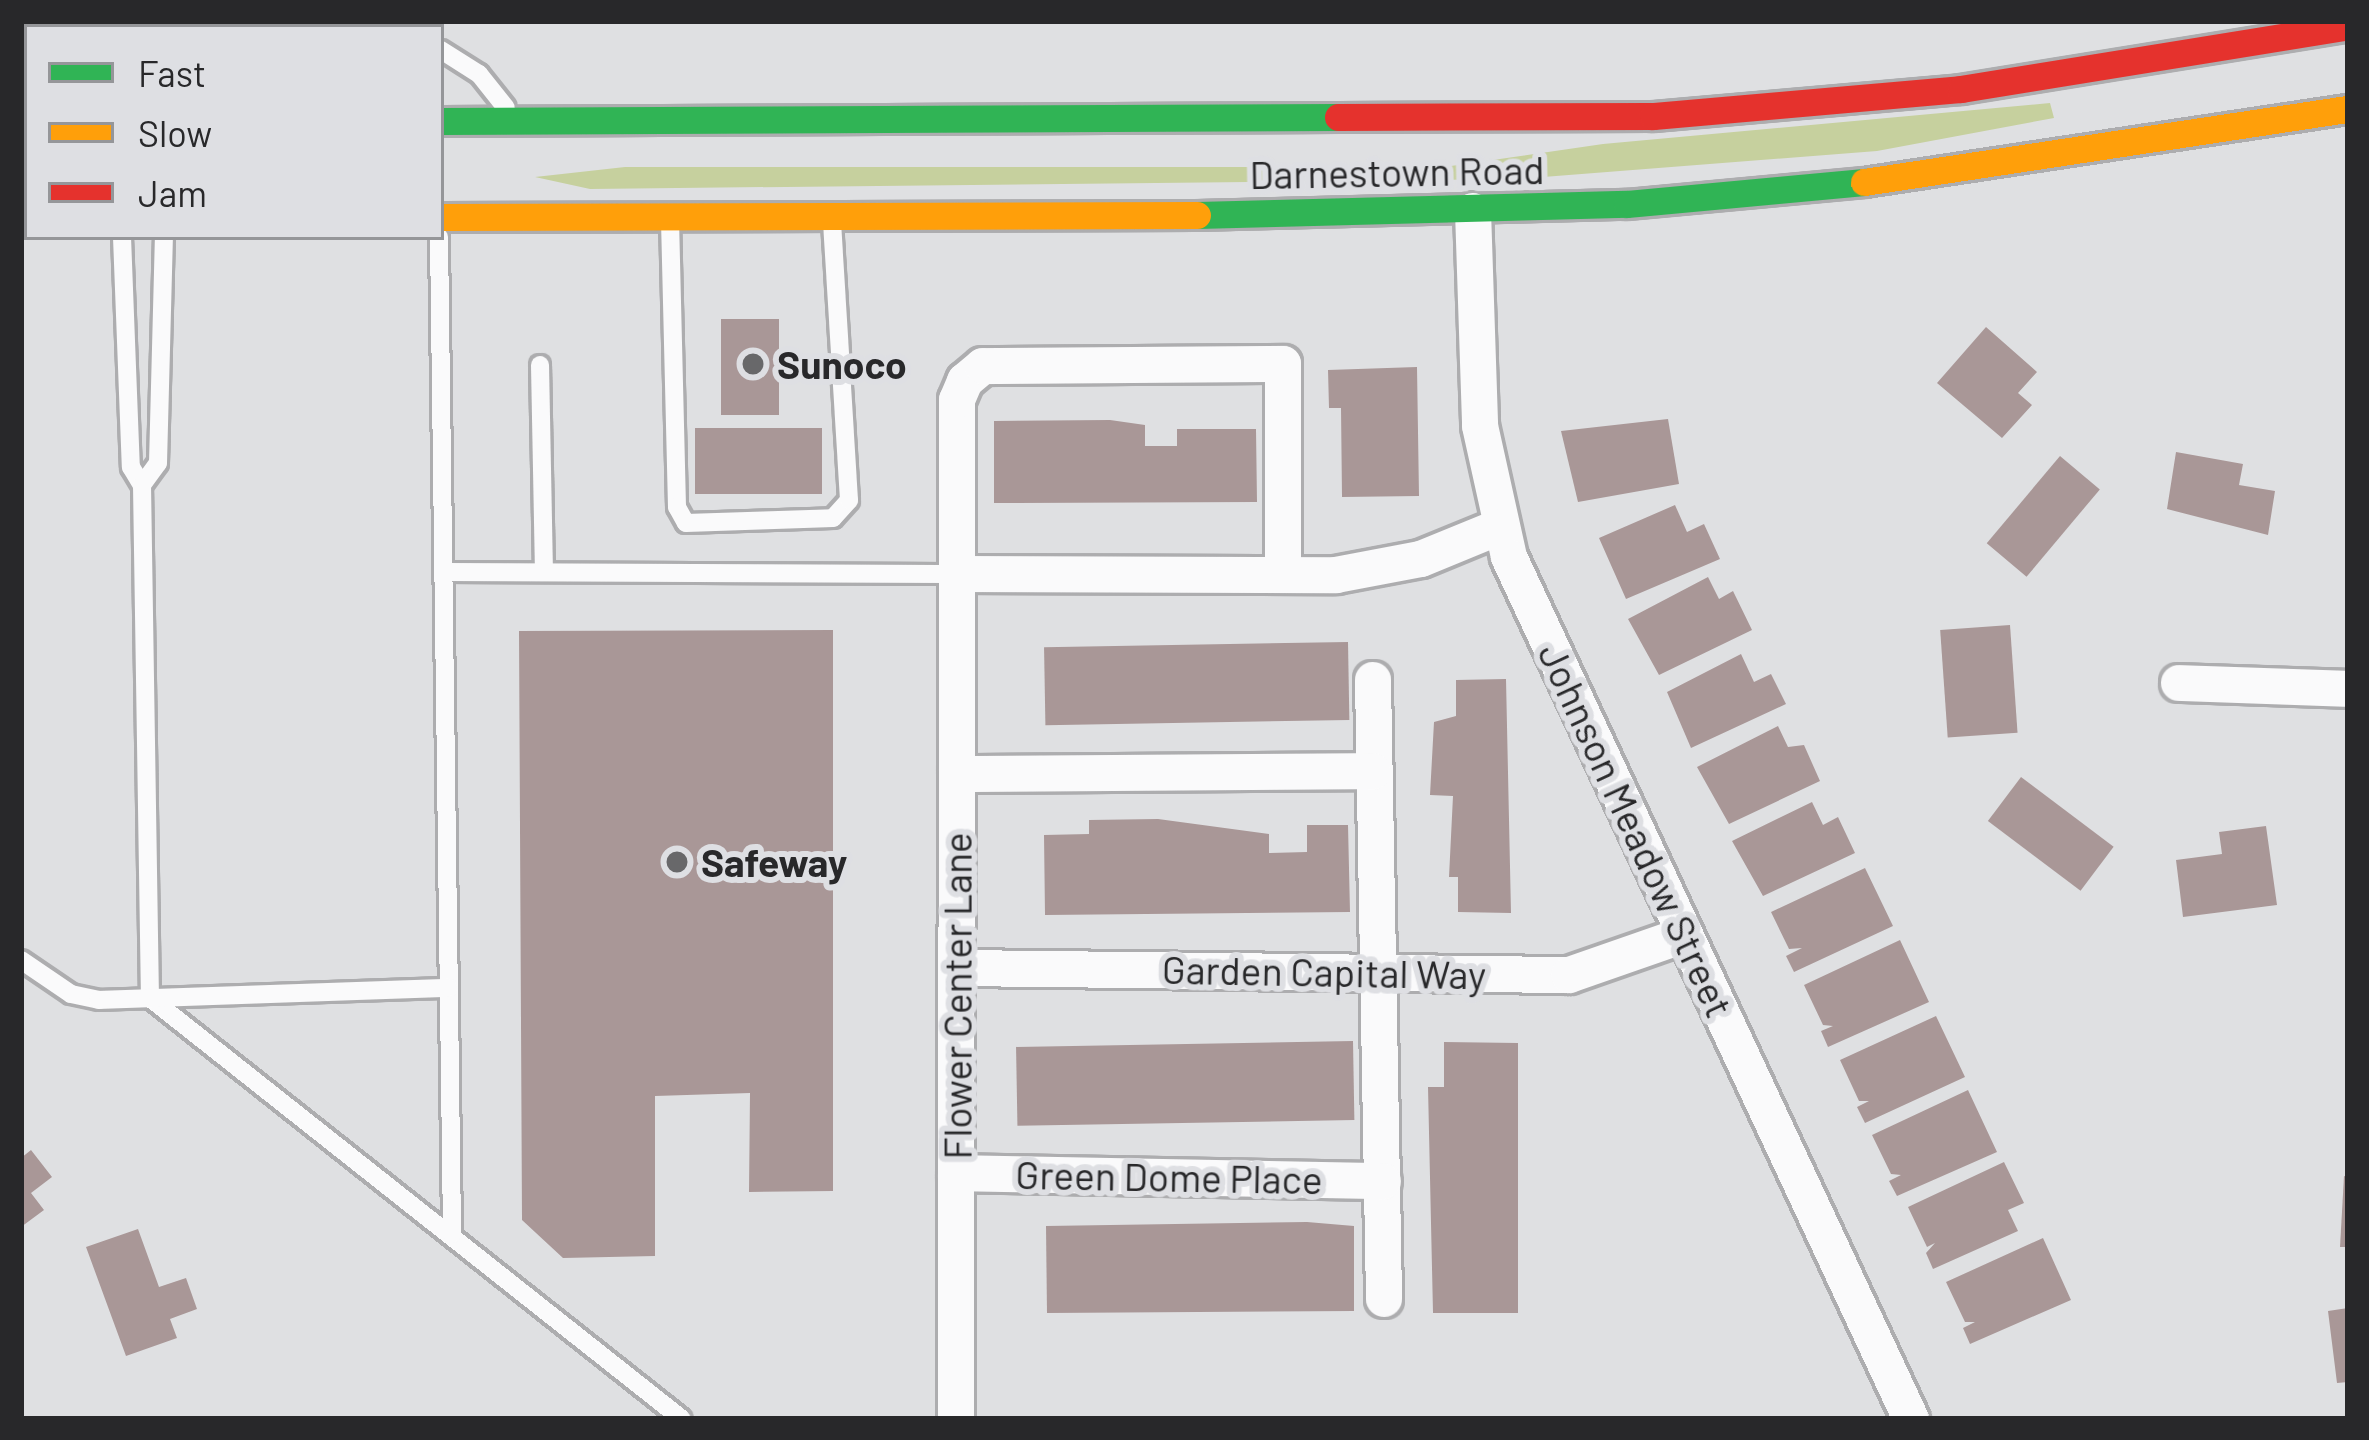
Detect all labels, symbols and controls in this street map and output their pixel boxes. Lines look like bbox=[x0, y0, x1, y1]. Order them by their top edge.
legend bbox=[24, 24, 444, 240]
text: Fast bbox=[138, 51, 206, 94]
text: Slow bbox=[138, 111, 212, 154]
street label: Darnestown Road bbox=[1249, 146, 1545, 198]
text: Jam bbox=[138, 171, 207, 214]
place label: Sunoco bbox=[777, 341, 907, 387]
marker: Sunoco bbox=[740, 351, 766, 377]
street label: Johnson Meadow Street bbox=[1529, 636, 1743, 1024]
street label: Flower Center Lane bbox=[934, 832, 980, 1160]
place label: Safeway bbox=[701, 839, 847, 885]
marker: Safeway bbox=[664, 849, 690, 875]
street label: Garden Capital Way bbox=[1162, 946, 1486, 998]
street label: Green Dome Place bbox=[1015, 1151, 1323, 1203]

